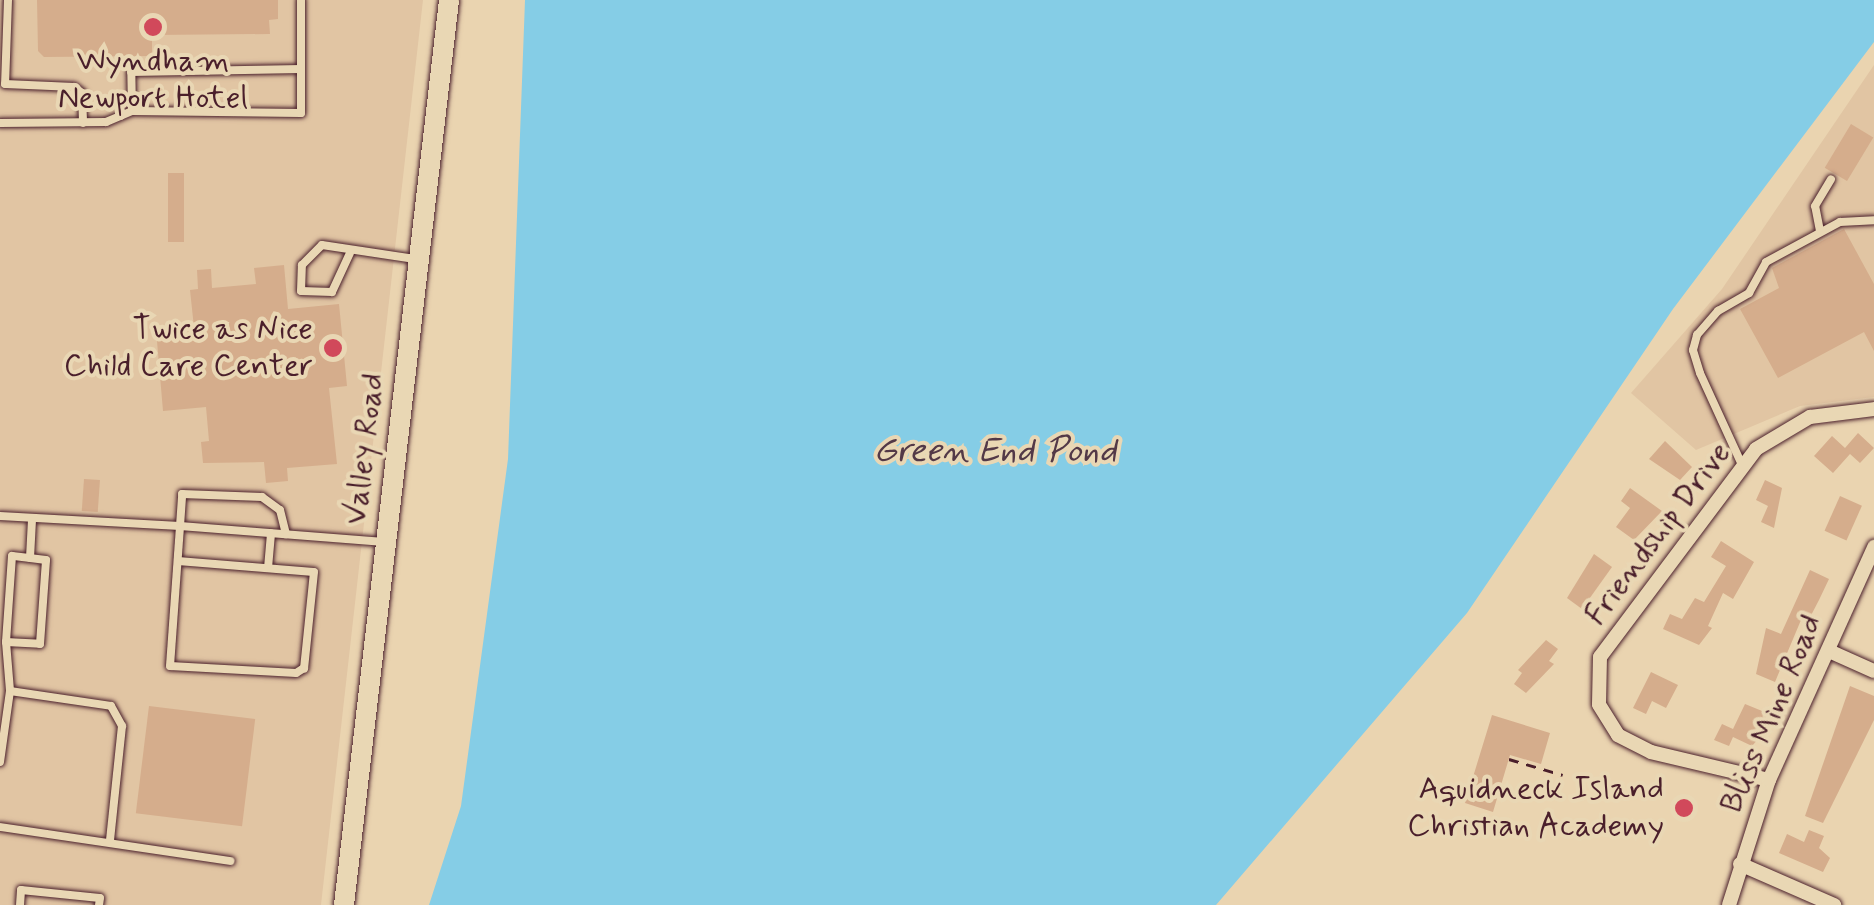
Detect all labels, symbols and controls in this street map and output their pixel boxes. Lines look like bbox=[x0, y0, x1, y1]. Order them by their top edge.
marker: Wyndham Newport Hotel bbox=[142, 16, 164, 38]
place label: Wyndham Newport Hotel bbox=[62, 43, 244, 118]
place label: Twice as Nice Child Care Center bbox=[62, 311, 313, 386]
marker: Twice as Nice Child Care Center bbox=[322, 337, 344, 359]
street label: Valley Road bbox=[337, 371, 393, 527]
water label: Green End Pond bbox=[875, 430, 1115, 472]
street label: Friendship Drive bbox=[1577, 436, 1739, 632]
street label: Bliss Mine Road bbox=[1712, 607, 1832, 821]
place label: Aquidneck Island Christian Academy bbox=[1403, 771, 1664, 846]
marker: Aquidneck Island Christian Academy bbox=[1673, 797, 1695, 819]

